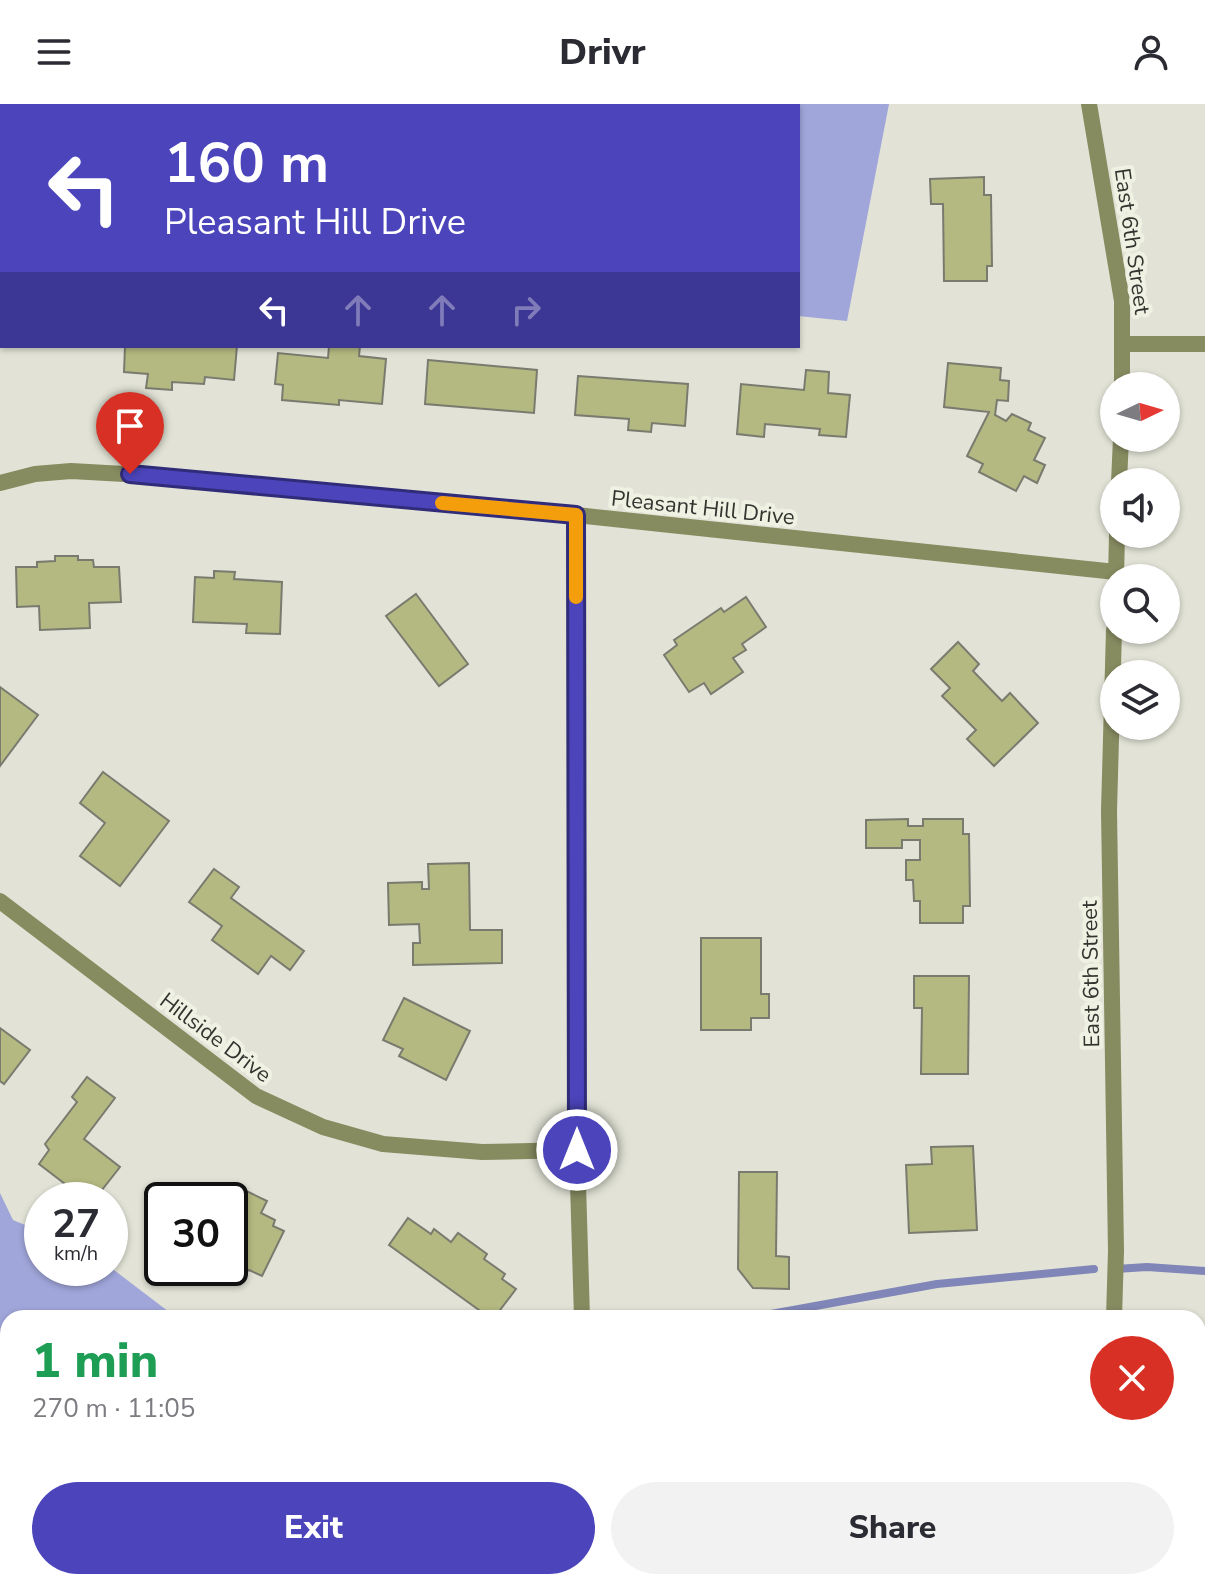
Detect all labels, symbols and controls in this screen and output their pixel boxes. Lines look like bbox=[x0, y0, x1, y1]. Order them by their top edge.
text: Drivr bbox=[559, 28, 646, 77]
icon: menu bbox=[32, 30, 76, 74]
icon: person bbox=[1129, 30, 1173, 74]
text: 160 m bbox=[164, 125, 329, 202]
icon: left bbox=[32, 136, 136, 240]
street label: East 6th Street bbox=[1107, 166, 1157, 316]
text: Pleasant Hill Drive bbox=[164, 198, 466, 247]
icon: left bbox=[252, 288, 296, 332]
icon: ahead bbox=[336, 288, 380, 332]
icon: ahead bbox=[420, 288, 464, 332]
icon: right bbox=[504, 288, 548, 332]
north arrow bbox=[1100, 372, 1180, 452]
map controls bbox=[1100, 372, 1180, 740]
pin bbox=[96, 392, 164, 474]
icon: arrive bbox=[108, 404, 152, 448]
button: sound bbox=[1100, 468, 1180, 548]
street label: Pleasant Hill Drive bbox=[610, 483, 796, 533]
button: search bbox=[1100, 564, 1180, 644]
button: layers bbox=[1100, 660, 1180, 740]
street label: East 6th Street bbox=[1075, 900, 1107, 1048]
street label: Hillside Drive bbox=[153, 986, 277, 1090]
position arrow bbox=[535, 1108, 619, 1192]
speed limit sign: 30 bbox=[144, 1182, 248, 1286]
text: 27 bbox=[52, 1197, 100, 1251]
text: km/h bbox=[54, 1240, 98, 1267]
text: 1 min bbox=[32, 1328, 158, 1394]
button: close bbox=[1090, 1336, 1174, 1420]
text: 270 m · 11:05 bbox=[32, 1391, 195, 1426]
button: Exit bbox=[32, 1482, 595, 1574]
button: Share bbox=[611, 1482, 1174, 1574]

